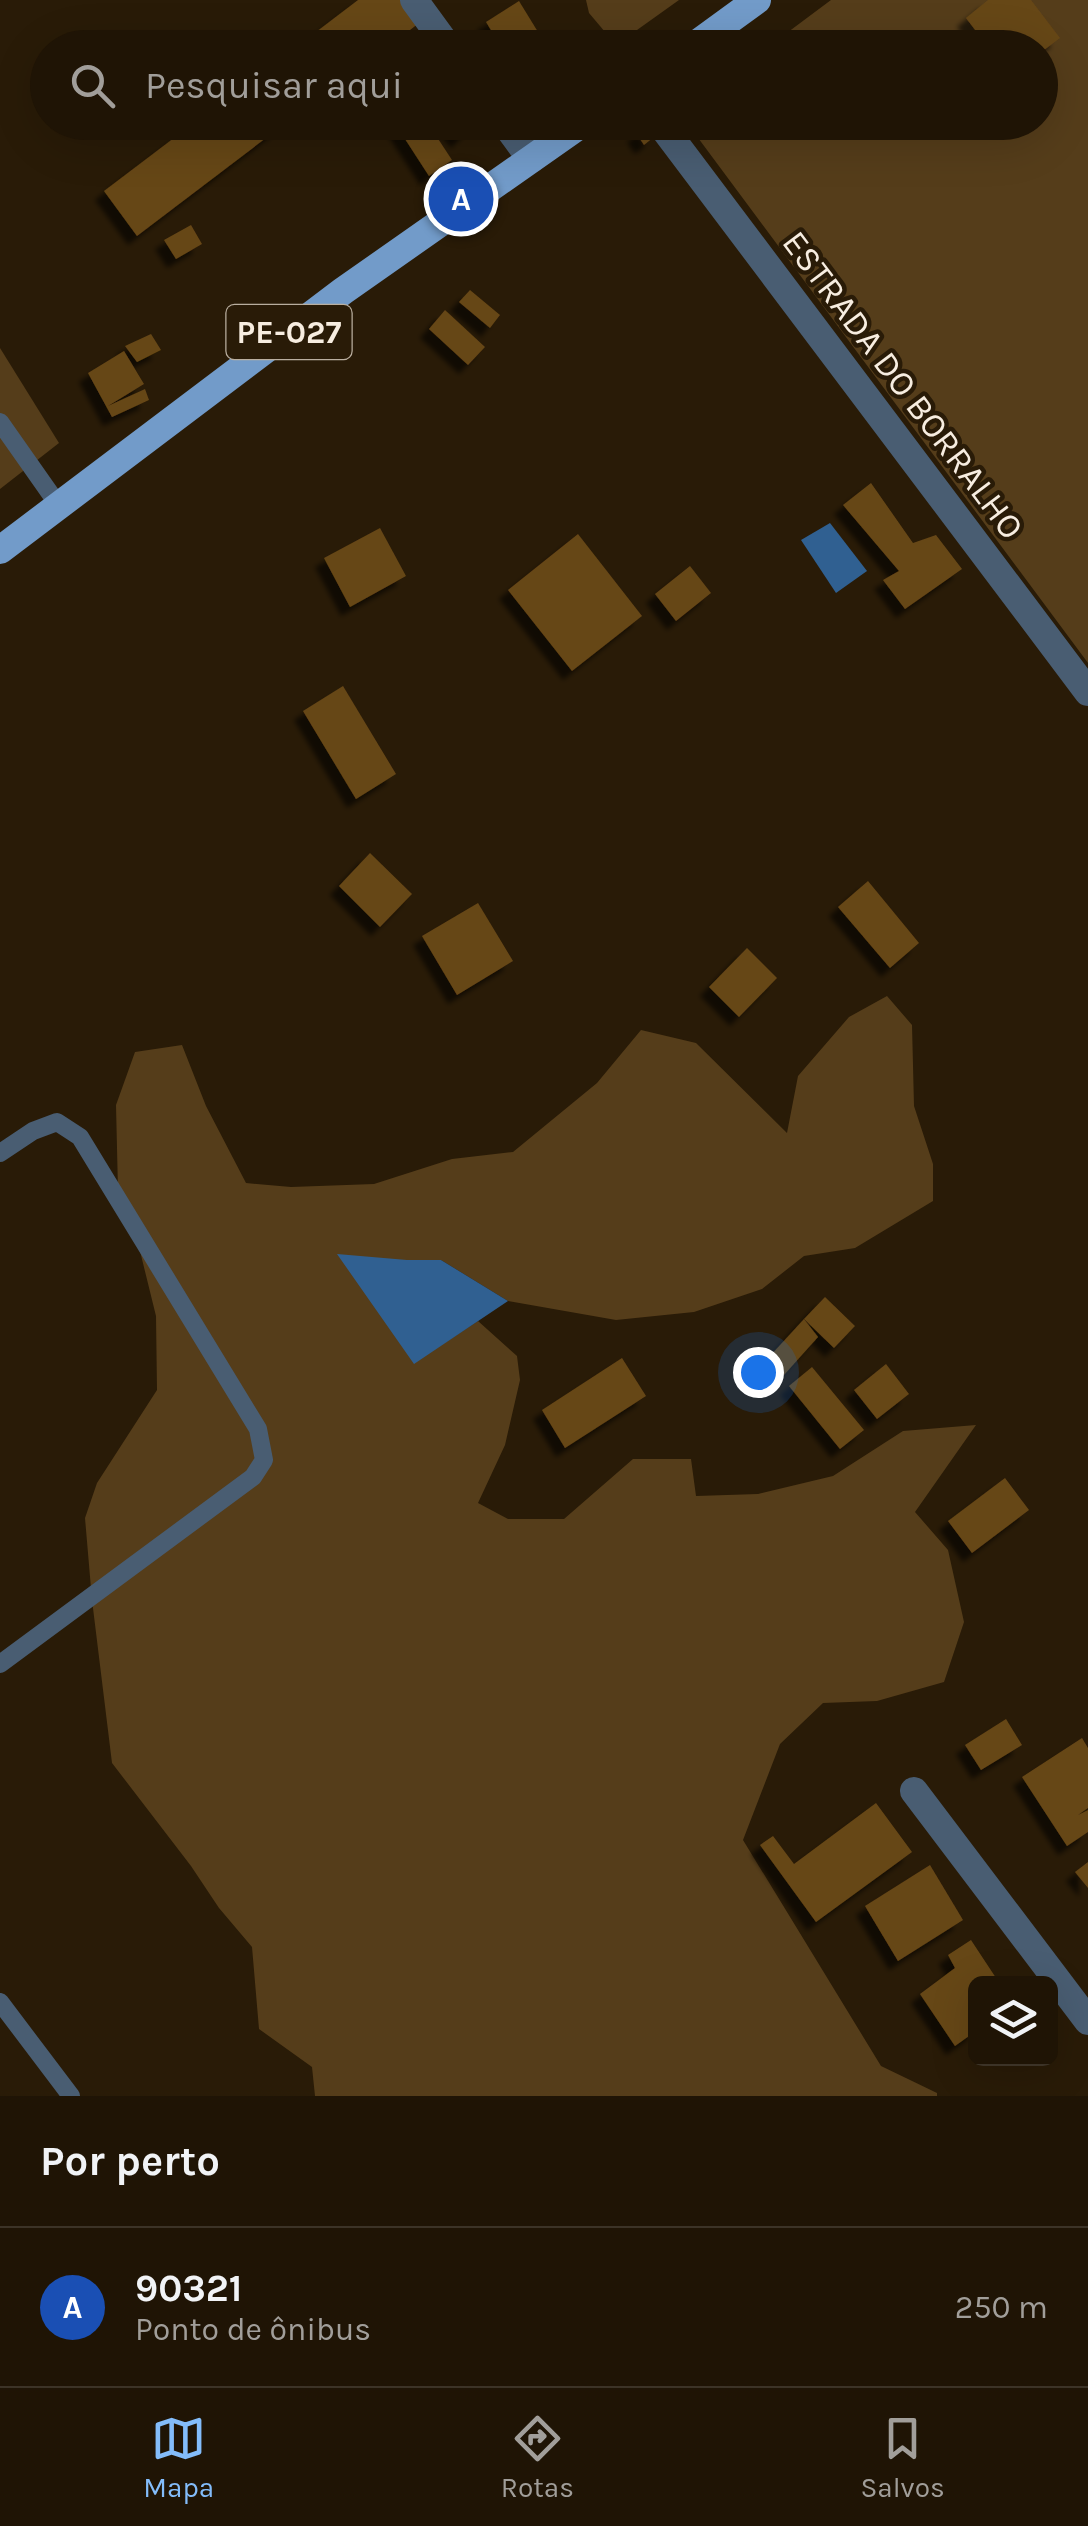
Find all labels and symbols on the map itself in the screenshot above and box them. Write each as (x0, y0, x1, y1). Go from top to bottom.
pin: A (428, 162, 494, 236)
street label: ESTRADA DO BORRALHO (774, 223, 1032, 547)
road number: PE-027 (226, 305, 352, 359)
your location (733, 1347, 784, 1398)

